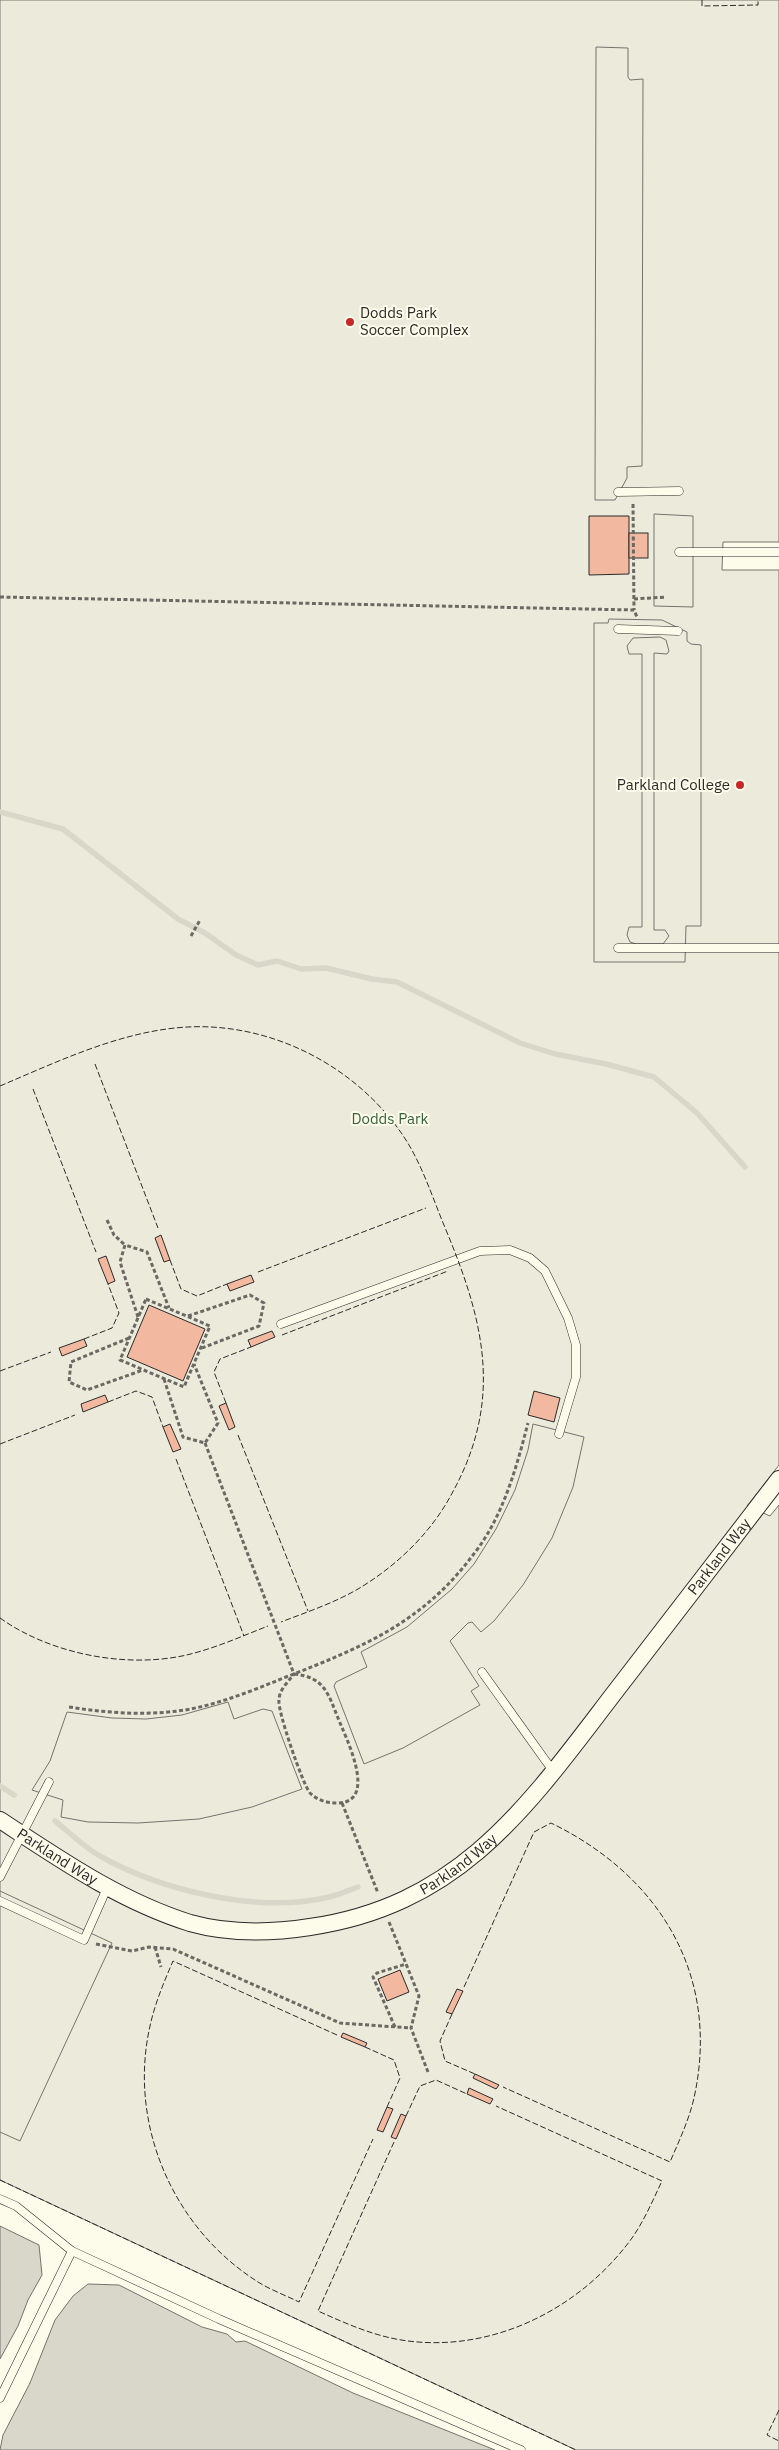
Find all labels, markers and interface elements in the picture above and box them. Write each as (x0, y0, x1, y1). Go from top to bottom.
place label: Dodds Park Soccer Complex (360, 303, 469, 339)
marker: Dodds Park Soccer Complex (344, 316, 356, 328)
place label: Parkland College (617, 775, 730, 794)
marker: Parkland College (734, 779, 746, 791)
park label: Dodds Park (351, 1109, 429, 1128)
street label: Parkland Way (683, 1514, 755, 1599)
street label: Parkland Way (14, 1824, 102, 1889)
street label: Parkland Way (416, 1829, 501, 1899)

